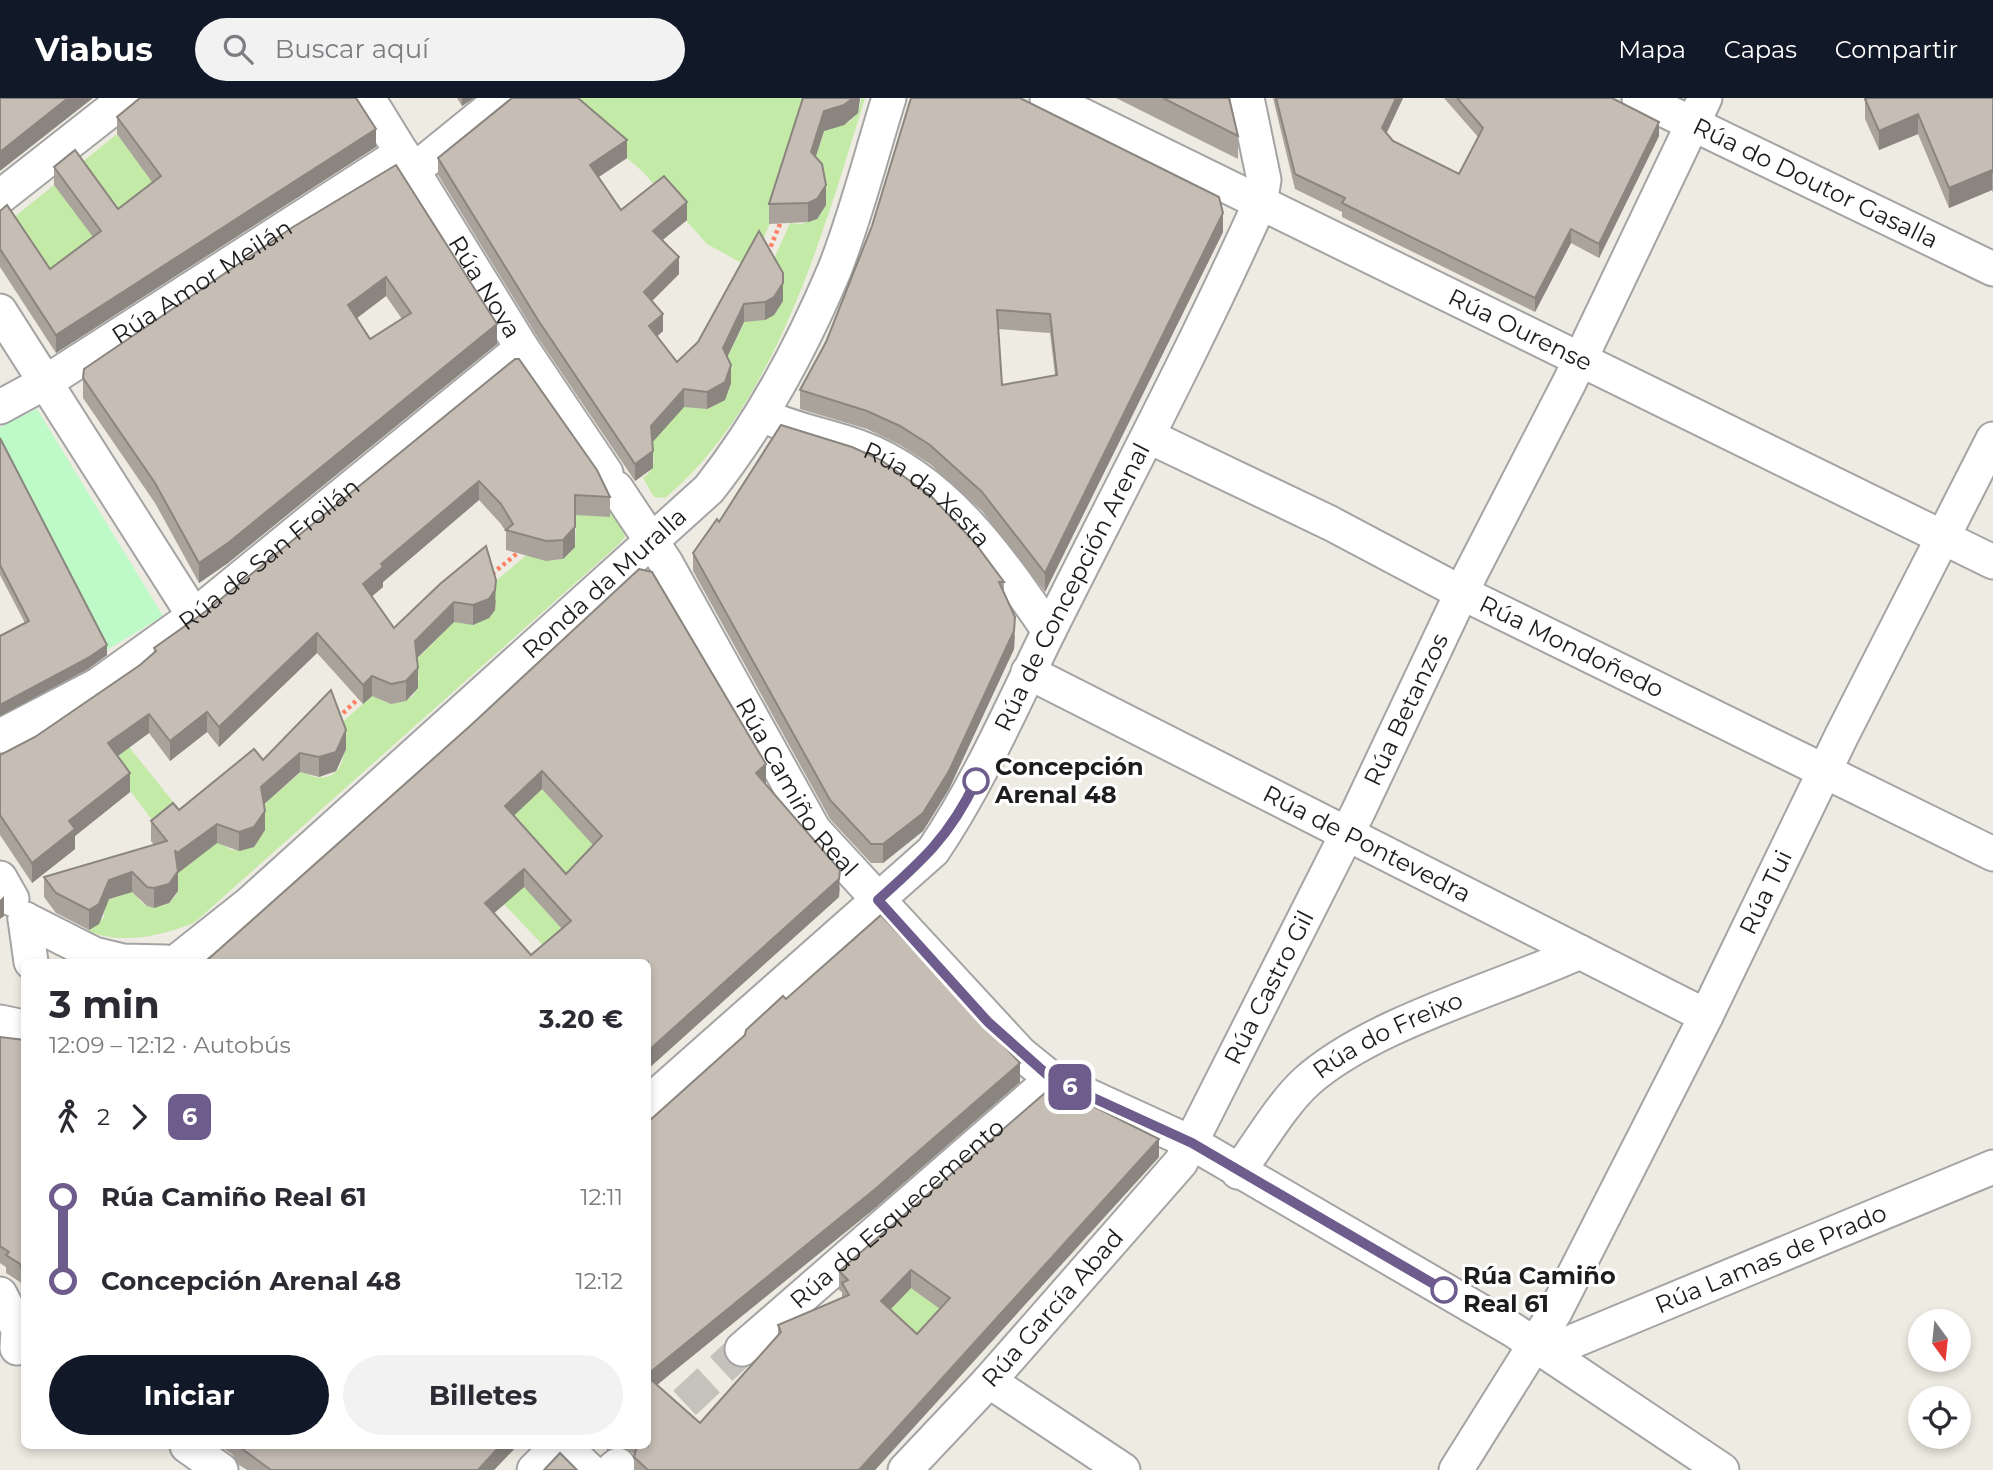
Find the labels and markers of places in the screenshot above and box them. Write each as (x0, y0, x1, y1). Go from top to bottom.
place label: Concepción Arenal 48 (994, 752, 1144, 809)
marker: Concepción Arenal 48 (963, 768, 989, 794)
place label: Rúa Camiño Real 61 (1463, 1261, 1616, 1318)
marker: Rúa Camiño Real 61 (1431, 1277, 1457, 1303)

